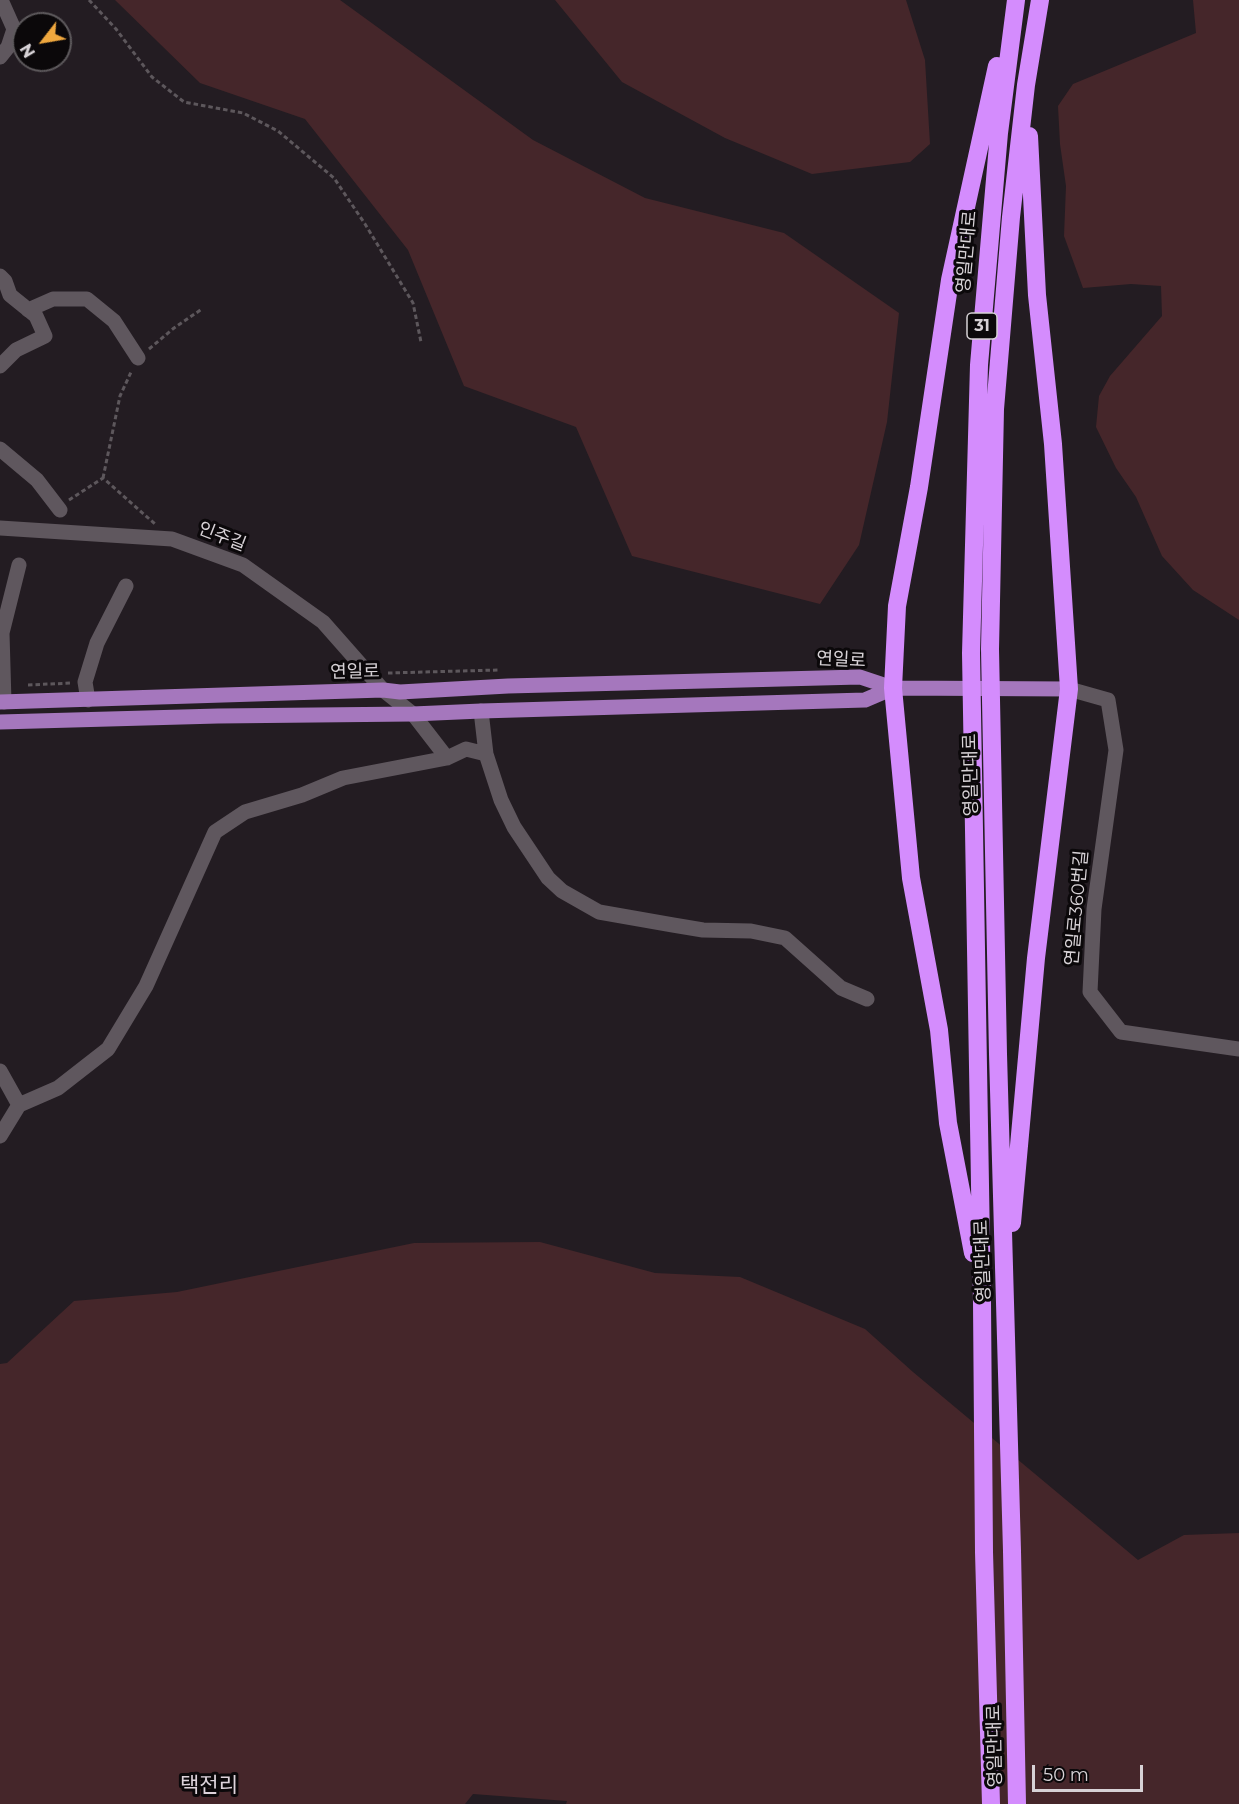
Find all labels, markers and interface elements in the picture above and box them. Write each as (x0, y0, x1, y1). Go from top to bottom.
north arrow (12, 12, 72, 72)
text: N (16, 40, 39, 61)
street label: 영일만대로 (953, 210, 981, 294)
road number: 31 (967, 313, 997, 339)
street label: 인주길 (195, 518, 249, 556)
street label: 연일로 (816, 648, 866, 672)
street label: 연일로 (330, 661, 380, 683)
street label: 영일만대로 (959, 733, 983, 817)
street label: 연일로360번길 (1061, 849, 1093, 967)
street label: 영일만대로 (971, 1219, 995, 1303)
street label: 영일만대로 (983, 1704, 1007, 1788)
scale bar (1035, 1753, 1146, 1791)
text: 50 m (1043, 1764, 1089, 1786)
district label: 택전리 (180, 1773, 238, 1799)

